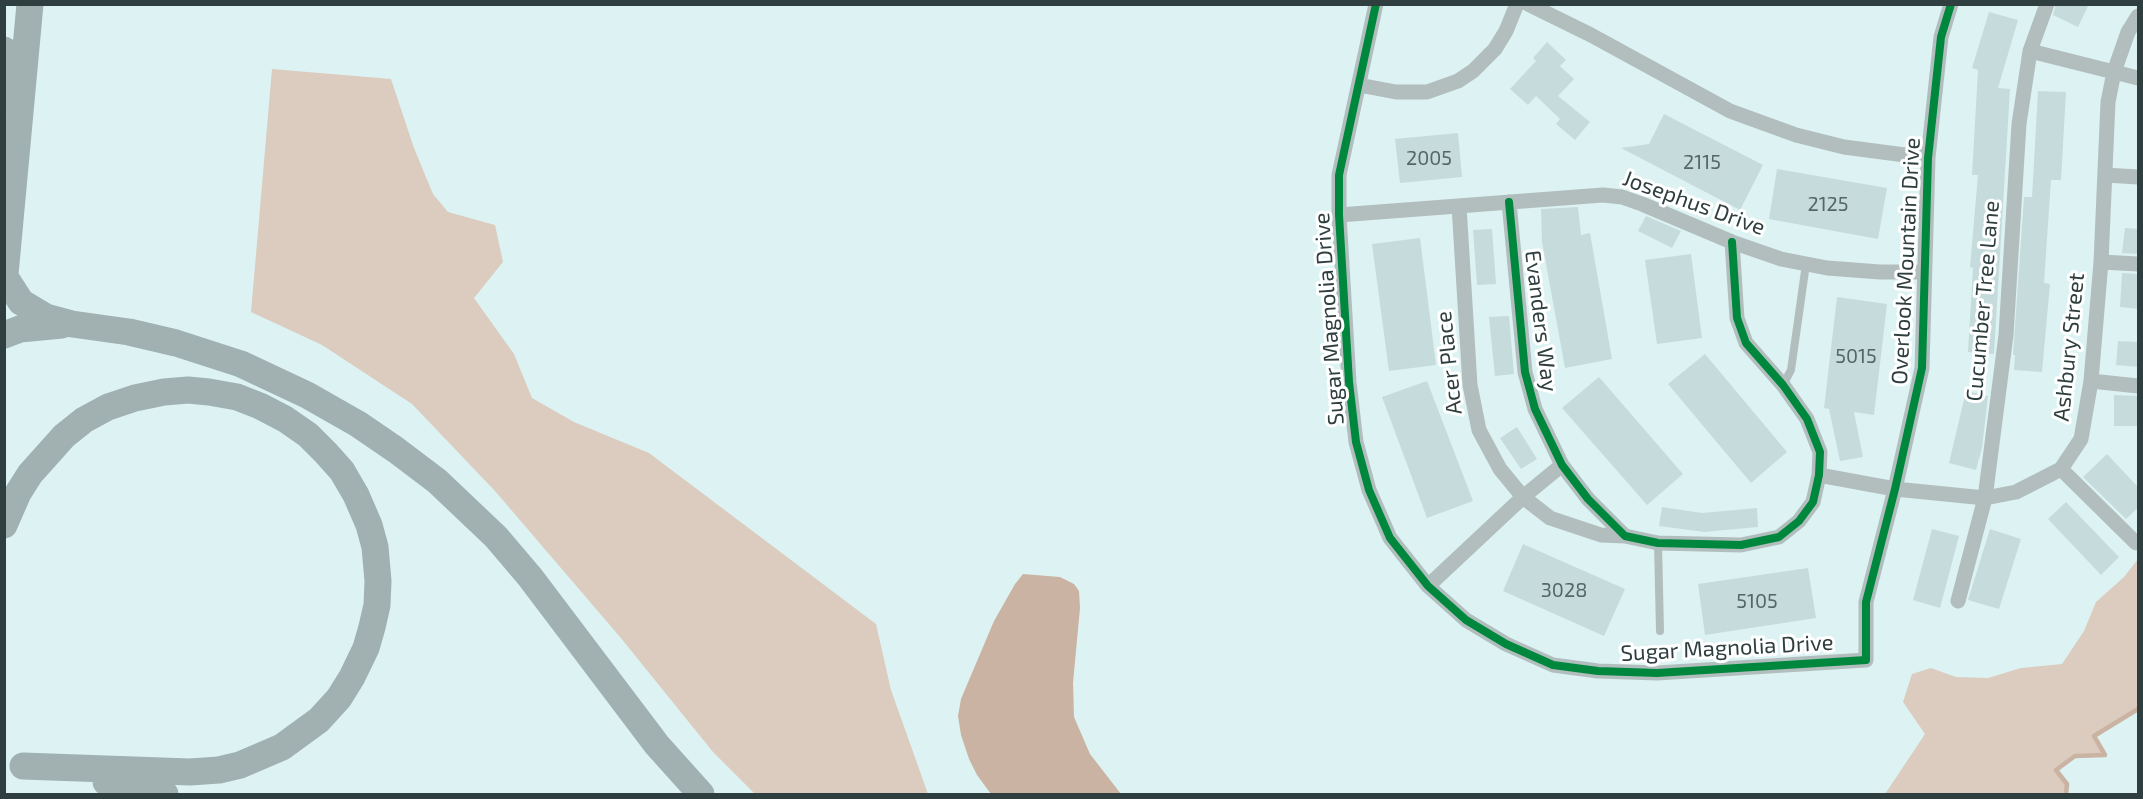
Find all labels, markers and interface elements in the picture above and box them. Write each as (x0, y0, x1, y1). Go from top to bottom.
street label: Overlook Mountain Drive (1886, 137, 1926, 385)
house number: 2005 (1406, 146, 1452, 170)
house number: 2115 (1683, 150, 1721, 174)
street label: Josephus Drive (1619, 165, 1769, 241)
house number: 2125 (1807, 192, 1849, 216)
street label: Cucumber Tree Lane (1961, 199, 2005, 403)
street label: Sugar Magnolia Drive (1308, 212, 1350, 426)
street label: Evanders Way (1519, 249, 1563, 393)
street label: Ashbury Street (2048, 271, 2090, 423)
street label: Acer Place (1430, 310, 1468, 416)
house number: 5015 (1835, 344, 1877, 368)
house number: 3028 (1541, 578, 1587, 602)
house number: 5105 (1736, 589, 1778, 613)
street label: Sugar Magnolia Drive (1620, 629, 1834, 667)

